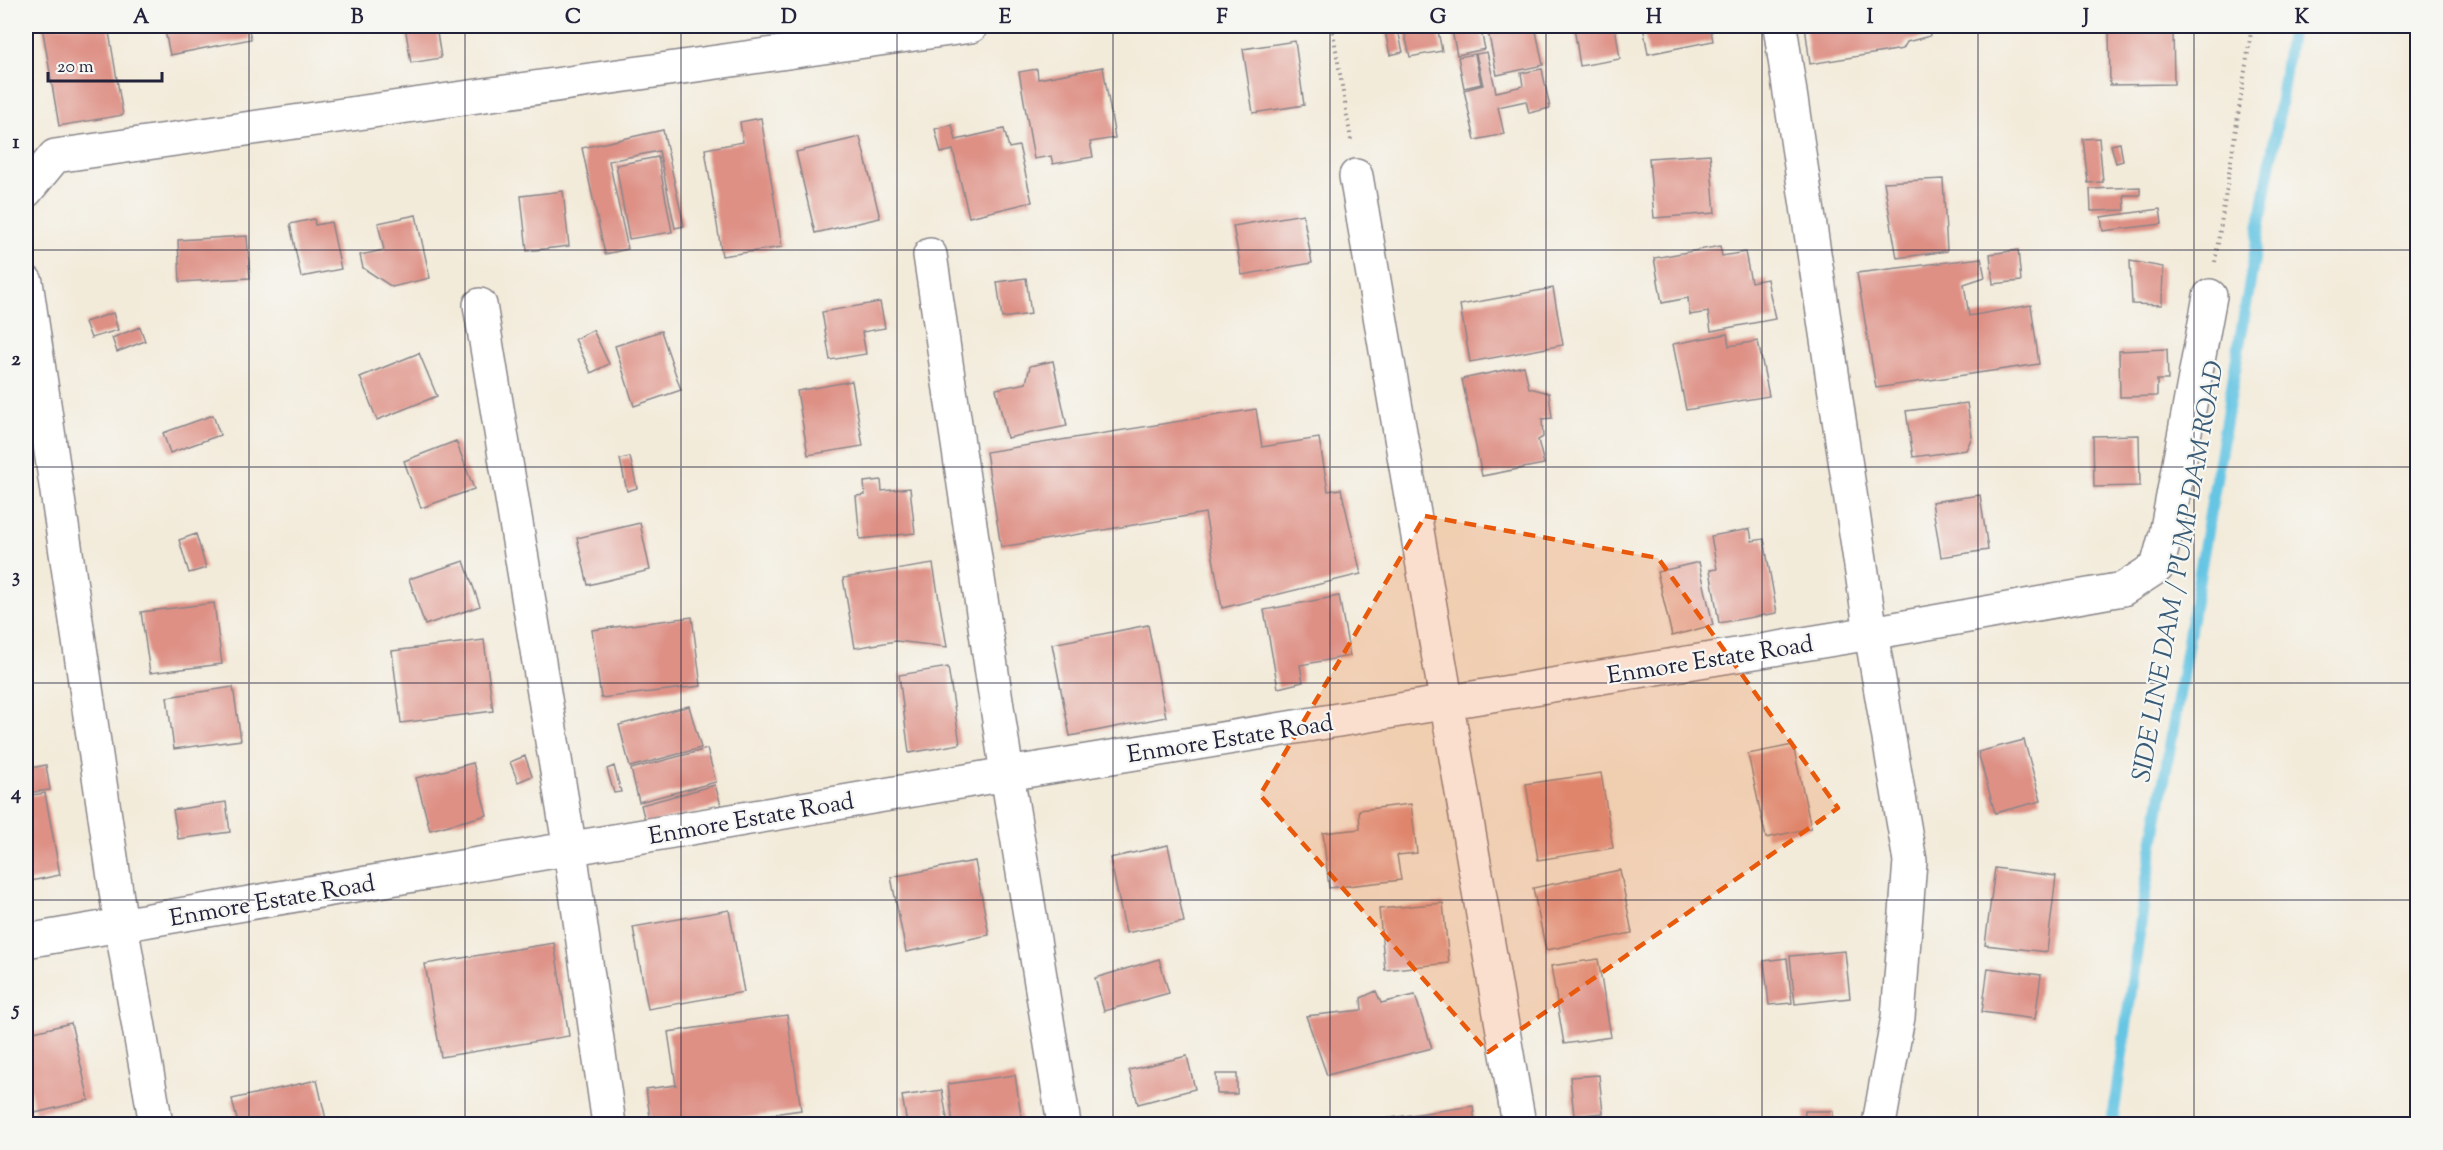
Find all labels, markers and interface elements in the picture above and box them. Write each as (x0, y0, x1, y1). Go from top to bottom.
text: A (133, 4, 150, 33)
text: B (351, 4, 364, 33)
text: C (565, 4, 581, 33)
text: D (781, 4, 797, 33)
text: E (999, 4, 1012, 33)
text: F (1216, 4, 1228, 33)
text: G (1430, 4, 1447, 33)
text: H (1646, 4, 1662, 33)
text: I (1867, 4, 1874, 33)
text: J (2081, 4, 2089, 33)
text: K (2295, 4, 2310, 33)
scale bar (48, 45, 162, 83)
text: 20 m (57, 55, 94, 81)
text: 1 (13, 129, 20, 158)
text: 2 (11, 346, 21, 375)
water label: SIDE LINE DAM / PUMP DAM ROAD (2124, 358, 2235, 785)
text: 3 (12, 563, 20, 592)
street label: Enmore Estate Road (1605, 628, 1816, 694)
street label: Enmore Estate Road (1125, 707, 1336, 773)
text: 4 (10, 780, 21, 809)
street label: Enmore Estate Road (646, 785, 857, 855)
street label: Enmore Estate Road (167, 867, 378, 937)
text: 5 (11, 996, 20, 1025)

